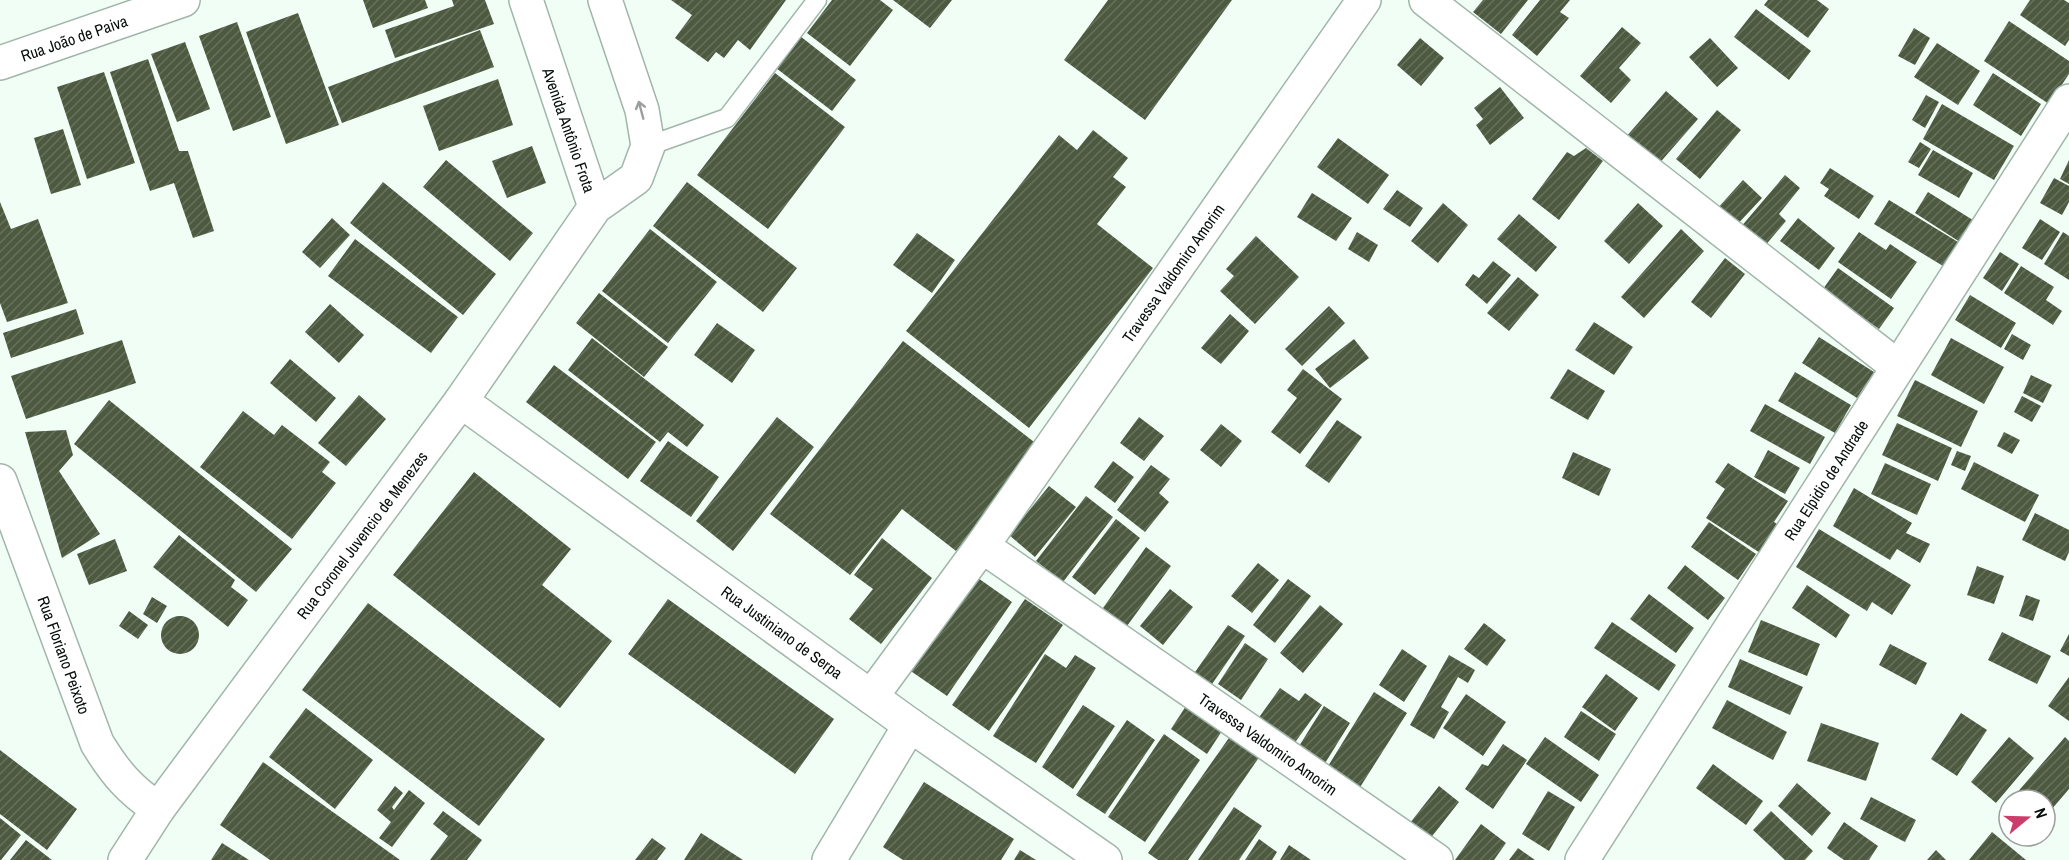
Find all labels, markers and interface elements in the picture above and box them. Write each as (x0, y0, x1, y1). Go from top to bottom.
street label: Rua João de Paiva (18, 9, 131, 67)
street label: Avenida Antônio Frota (537, 64, 601, 196)
one-way arrow (634, 100, 646, 119)
street label: Travessa Valdomiro Amorim (1117, 199, 1229, 347)
street label: Rua Elpidio de Andrade (1779, 416, 1873, 544)
street label: Rua Coronel Juvencio de Menezes (292, 447, 432, 623)
street label: Rua Justiniano de Serpa (717, 580, 848, 684)
street label: Rua Floriano Peixoto (32, 593, 96, 717)
street label: Travessa Valdomiro Amorim (1194, 688, 1342, 800)
north arrow (1997, 788, 2057, 848)
text: N (2029, 805, 2053, 821)

